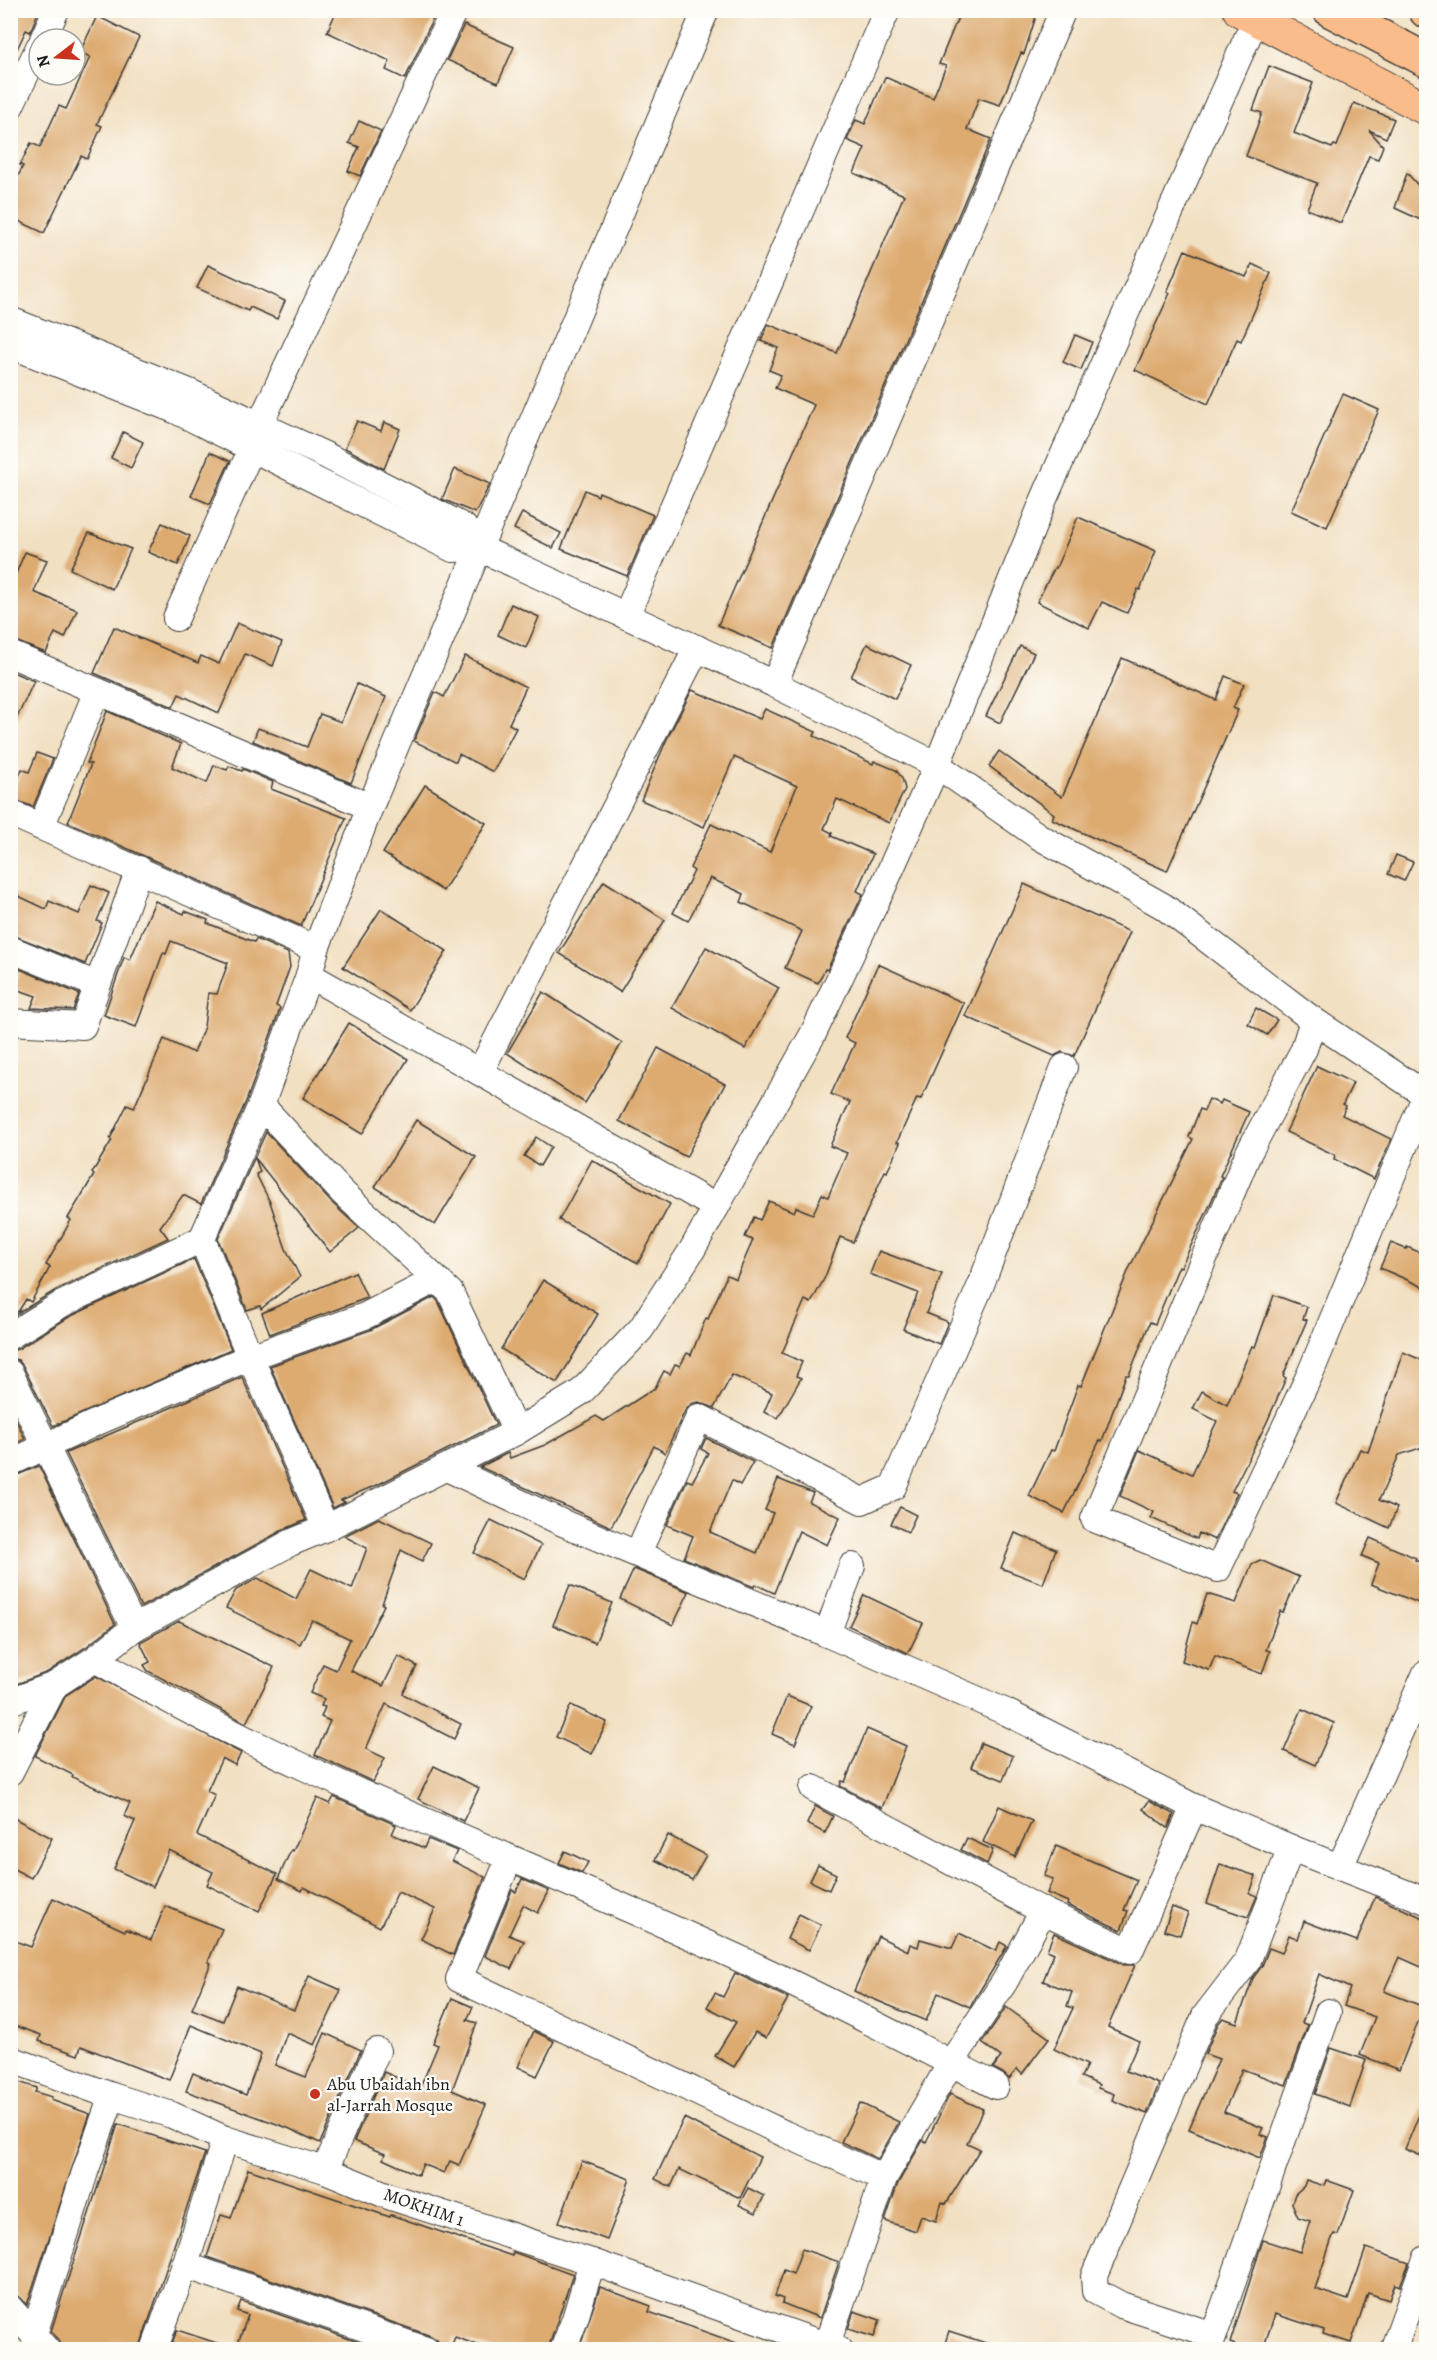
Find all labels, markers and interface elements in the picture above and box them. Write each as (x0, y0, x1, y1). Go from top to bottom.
north arrow (27, 27, 87, 87)
text: N (31, 52, 56, 70)
place label: Abu Ubaidah ibn al-Jarrah Mosque (326, 2072, 453, 2117)
marker: Abu Ubaidah ibn al-Jarrah Mosque (308, 2087, 322, 2101)
street label: MOKHIM 1 (380, 2182, 468, 2232)

